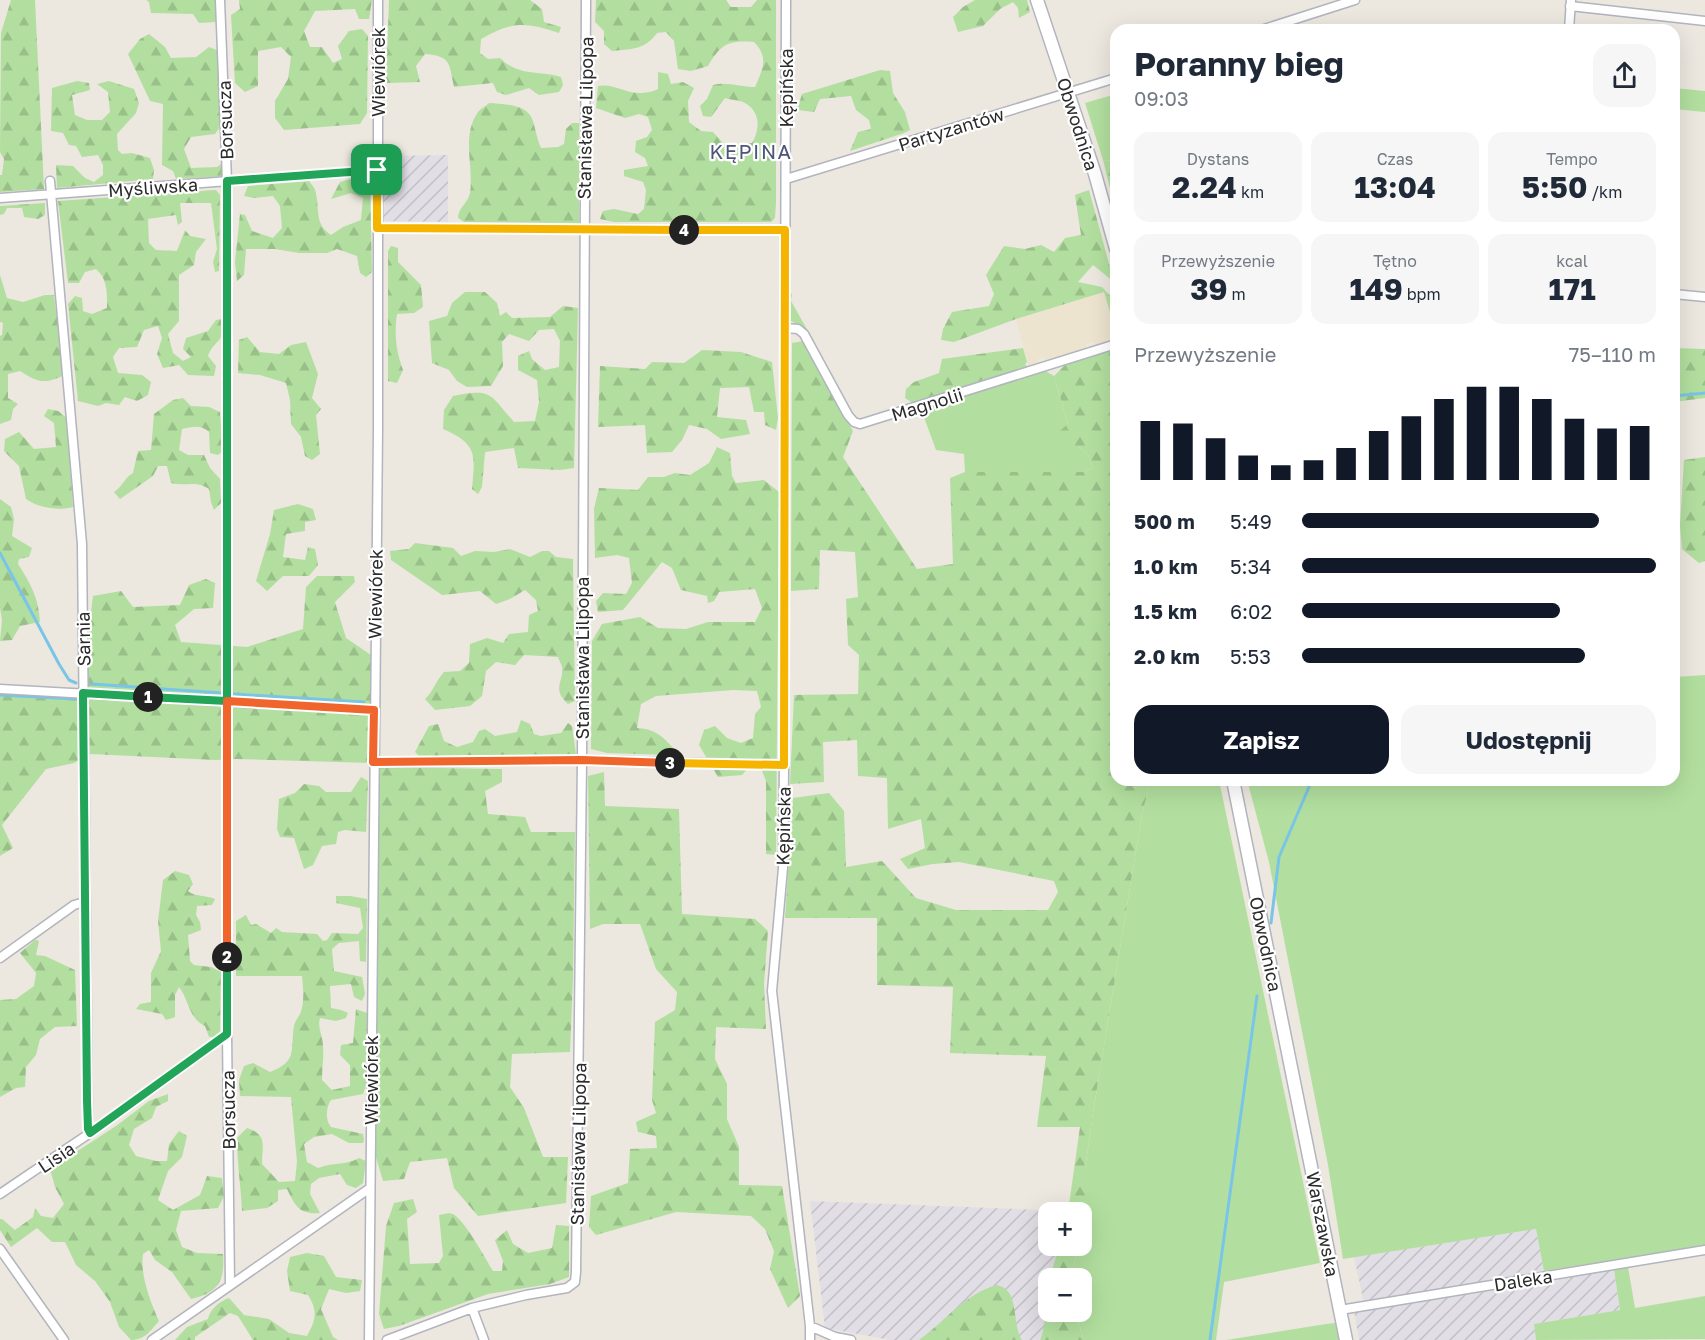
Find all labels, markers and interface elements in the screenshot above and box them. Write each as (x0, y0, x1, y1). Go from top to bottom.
street label: Wiewiórek (367, 27, 389, 117)
street label: Stanisława Lilpopa (573, 36, 597, 200)
text: Poranny bieg (1134, 44, 1344, 83)
button: share (1593, 44, 1656, 107)
street label: Kępińska (775, 48, 797, 128)
street label: Obwodnica (1053, 75, 1103, 173)
street label: Borsucza (213, 80, 237, 160)
text: 09:03 (1134, 86, 1189, 110)
street label: Partyzantów (895, 102, 1007, 156)
district label: KĘPINA (710, 139, 792, 163)
pin (351, 144, 402, 195)
text: Dystans (1187, 149, 1249, 169)
text: Czas (1377, 149, 1413, 169)
text: Tempo (1546, 149, 1598, 169)
icon: arrive (360, 153, 393, 186)
text: 2.24 (1172, 169, 1237, 205)
text: 13:04 (1354, 169, 1436, 205)
text: 5:50 (1522, 169, 1587, 205)
street label: Myśliwska (107, 173, 199, 201)
text: km (1237, 182, 1264, 202)
text: /km (1587, 182, 1622, 202)
pin: 4 (669, 215, 699, 245)
text: 4 (679, 220, 689, 240)
text: Przewyższenie (1161, 251, 1275, 271)
text: Tętno (1373, 251, 1417, 271)
text: kcal (1556, 251, 1588, 271)
text: 39 (1190, 271, 1228, 307)
text: 149 (1349, 271, 1403, 307)
text: 171 (1548, 271, 1596, 307)
text: m (1228, 284, 1246, 304)
text: bpm (1403, 284, 1441, 304)
text: Przewyższenie (1134, 342, 1276, 366)
text: 75–110 m (1569, 342, 1656, 366)
street label: Magnolii (888, 383, 966, 425)
text: 500 m (1134, 509, 1195, 533)
text: 5:49 (1230, 509, 1272, 533)
street label: Wiewiórek (363, 549, 387, 639)
text: 1.0 km (1134, 554, 1198, 578)
text: 5:34 (1230, 554, 1272, 578)
street label: Stanisława Lilpopa (571, 577, 593, 739)
text: 1.5 km (1134, 599, 1197, 623)
text: 6:02 (1230, 599, 1272, 623)
street label: Sarnia (72, 611, 94, 667)
text: 2.0 km (1134, 644, 1200, 668)
text: 5:53 (1230, 644, 1271, 668)
pin: 1 (133, 682, 163, 712)
text: 1 (144, 687, 152, 707)
button: Zapisz (1134, 705, 1389, 774)
button: Udostępnij (1401, 705, 1656, 774)
pin: 3 (655, 748, 685, 778)
text: 3 (665, 753, 675, 773)
street label: Kępińska (771, 786, 795, 866)
street label: Obwodnica (1245, 895, 1287, 993)
pin: 2 (212, 942, 242, 972)
text: 2 (222, 947, 232, 967)
street label: Wiewiórek (360, 1035, 382, 1125)
street label: Stanisława Lilpopa (566, 1062, 590, 1226)
street label: Borsucza (216, 1070, 240, 1150)
street label: Lisia (33, 1137, 79, 1177)
street label: Warszawska (1302, 1170, 1344, 1278)
map controls (1038, 1202, 1092, 1322)
button: + (1038, 1202, 1092, 1256)
street label: Daleka (1492, 1265, 1554, 1295)
button: − (1038, 1268, 1092, 1322)

